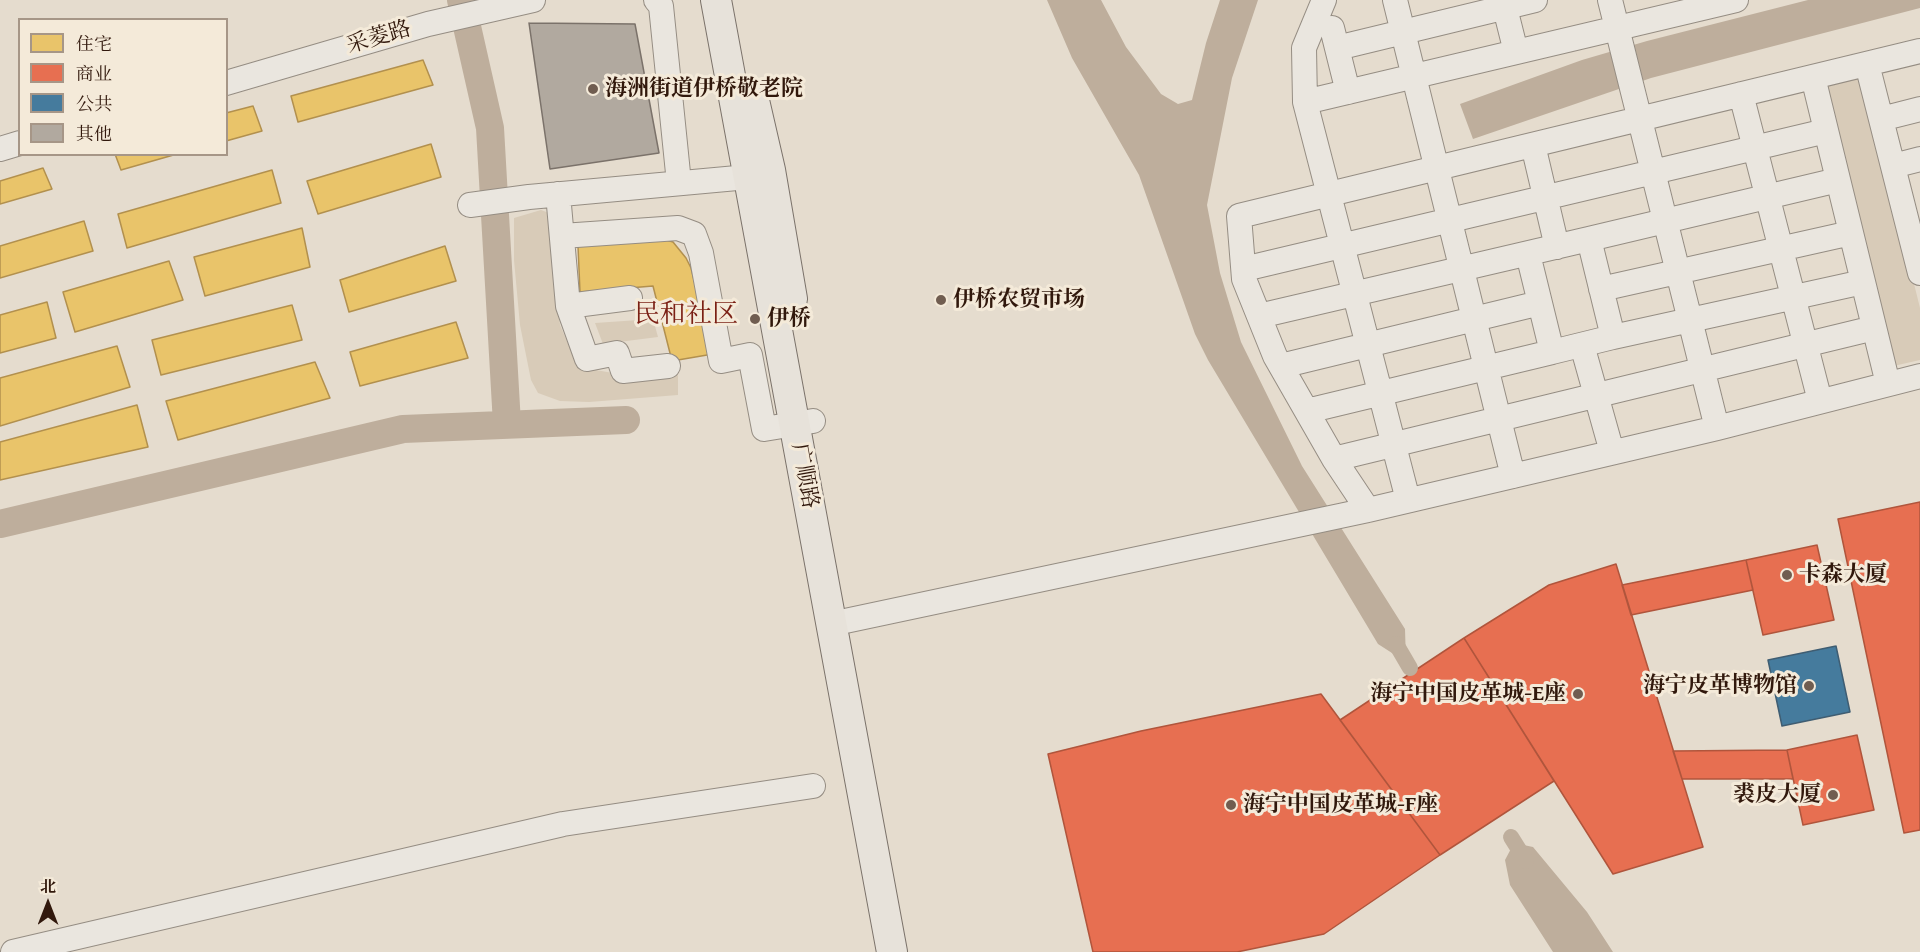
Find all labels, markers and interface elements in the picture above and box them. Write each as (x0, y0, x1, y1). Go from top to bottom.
street label: 采菱路 (344, 16, 414, 60)
legend (18, 18, 228, 156)
text: 住宅 (76, 30, 112, 57)
text: 商业 (76, 60, 112, 87)
place label: 海洲街道伊桥敬老院 (605, 76, 803, 102)
marker: 海洲街道伊桥敬老院 (586, 82, 600, 96)
text: 公共 (76, 90, 112, 117)
text: 其他 (76, 120, 112, 147)
place label: 伊桥农贸市场 (953, 287, 1085, 313)
marker: 伊桥农贸市场 (934, 293, 948, 307)
district label: 民和社区 (634, 299, 738, 331)
place label: 伊桥 (767, 306, 811, 332)
marker: 伊桥 (748, 312, 762, 326)
street label: 广顺路 (785, 441, 823, 511)
place label: 卡森大厦 (1799, 562, 1887, 588)
marker: 卡森大厦 (1780, 568, 1794, 582)
place label: 海宁皮革博物馆 (1643, 673, 1797, 699)
marker: 海宁皮革博物馆 (1802, 679, 1816, 693)
place label: 海宁中国皮革城-E座 (1370, 681, 1566, 707)
marker: 海宁中国皮革城-E座 (1571, 687, 1585, 701)
place label: 裘皮大厦 (1733, 782, 1821, 808)
marker: 裘皮大厦 (1826, 788, 1840, 802)
place label: 海宁中国皮革城-F座 (1243, 792, 1438, 818)
marker: 海宁中国皮革城-F座 (1224, 798, 1238, 812)
north arrow (18, 874, 78, 934)
text: 北 (40, 874, 56, 898)

